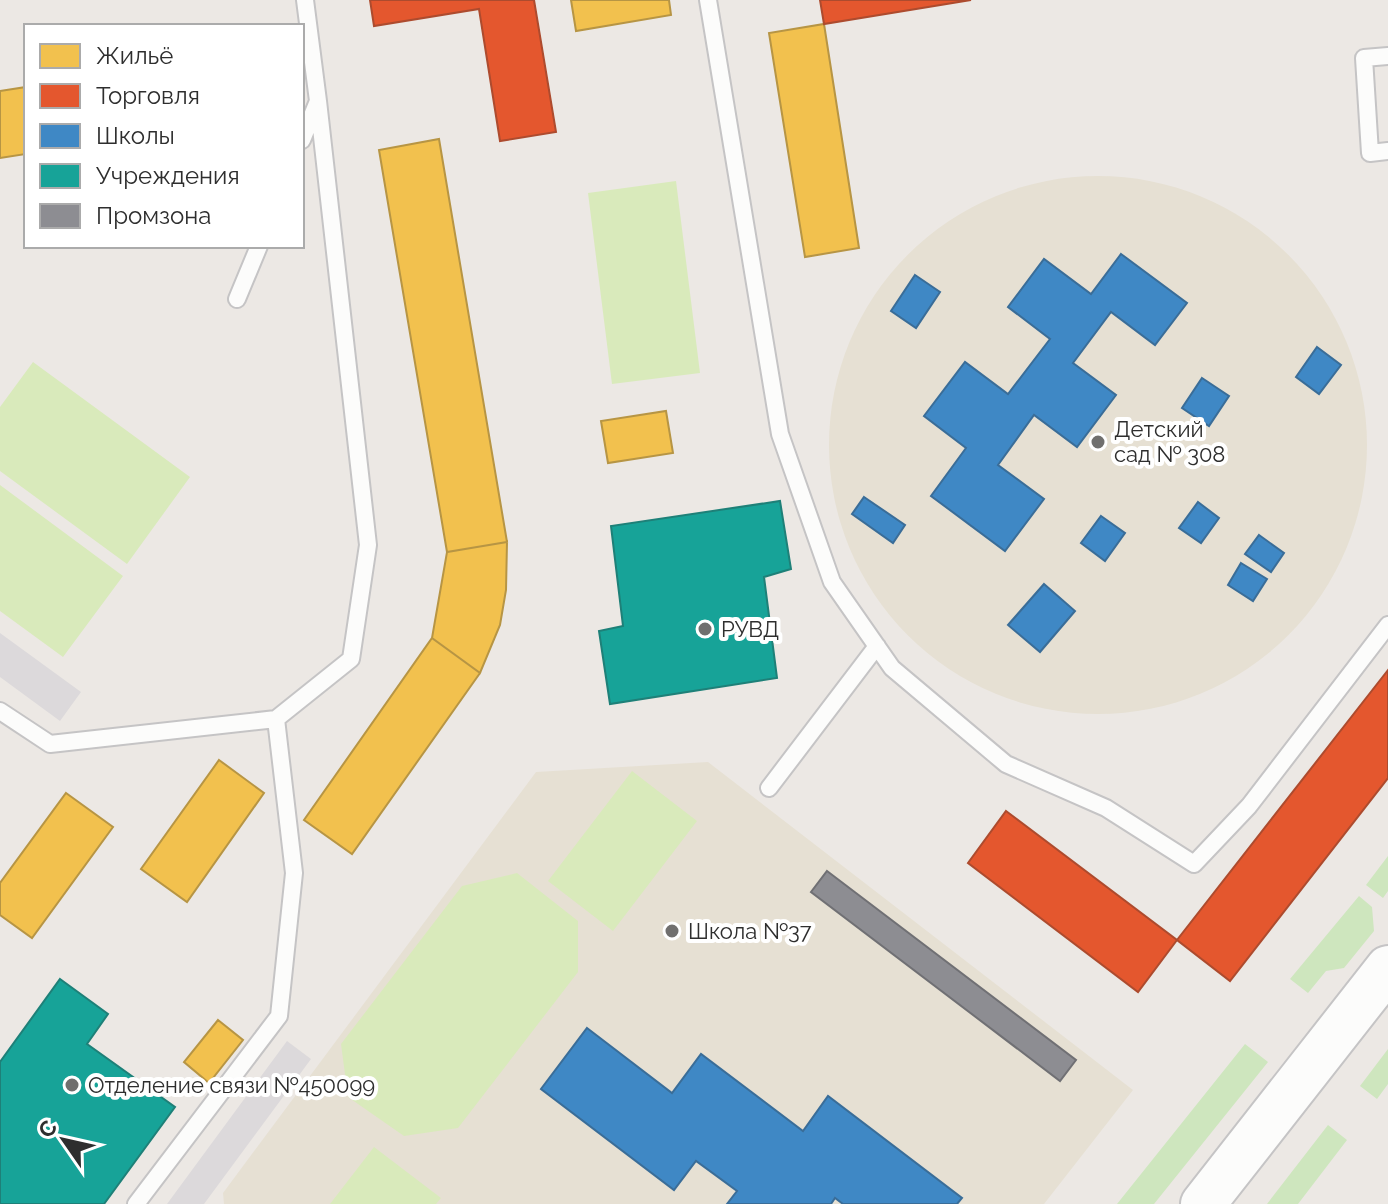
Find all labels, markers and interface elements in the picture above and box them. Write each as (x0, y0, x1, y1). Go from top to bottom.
legend (24, 24, 304, 248)
text: Жильё (96, 41, 173, 70)
text: Торговля (96, 81, 200, 110)
text: Школы (96, 121, 175, 150)
text: Учреждения (96, 161, 240, 190)
text: Промзона (96, 201, 211, 230)
place label: Детский сад № 308 (1114, 416, 1225, 467)
marker: Детский сад № 308 (1089, 433, 1107, 451)
place label: РУВД (721, 616, 779, 642)
marker: РУВД (696, 620, 714, 638)
place label: Школа №37 (688, 918, 812, 944)
marker: Школа №37 (663, 922, 681, 940)
place label: Отделение связи №450099 (88, 1072, 375, 1098)
marker: Отделение связи №450099 (63, 1076, 81, 1094)
north arrow (24, 1100, 104, 1180)
text: С (32, 1115, 62, 1142)

